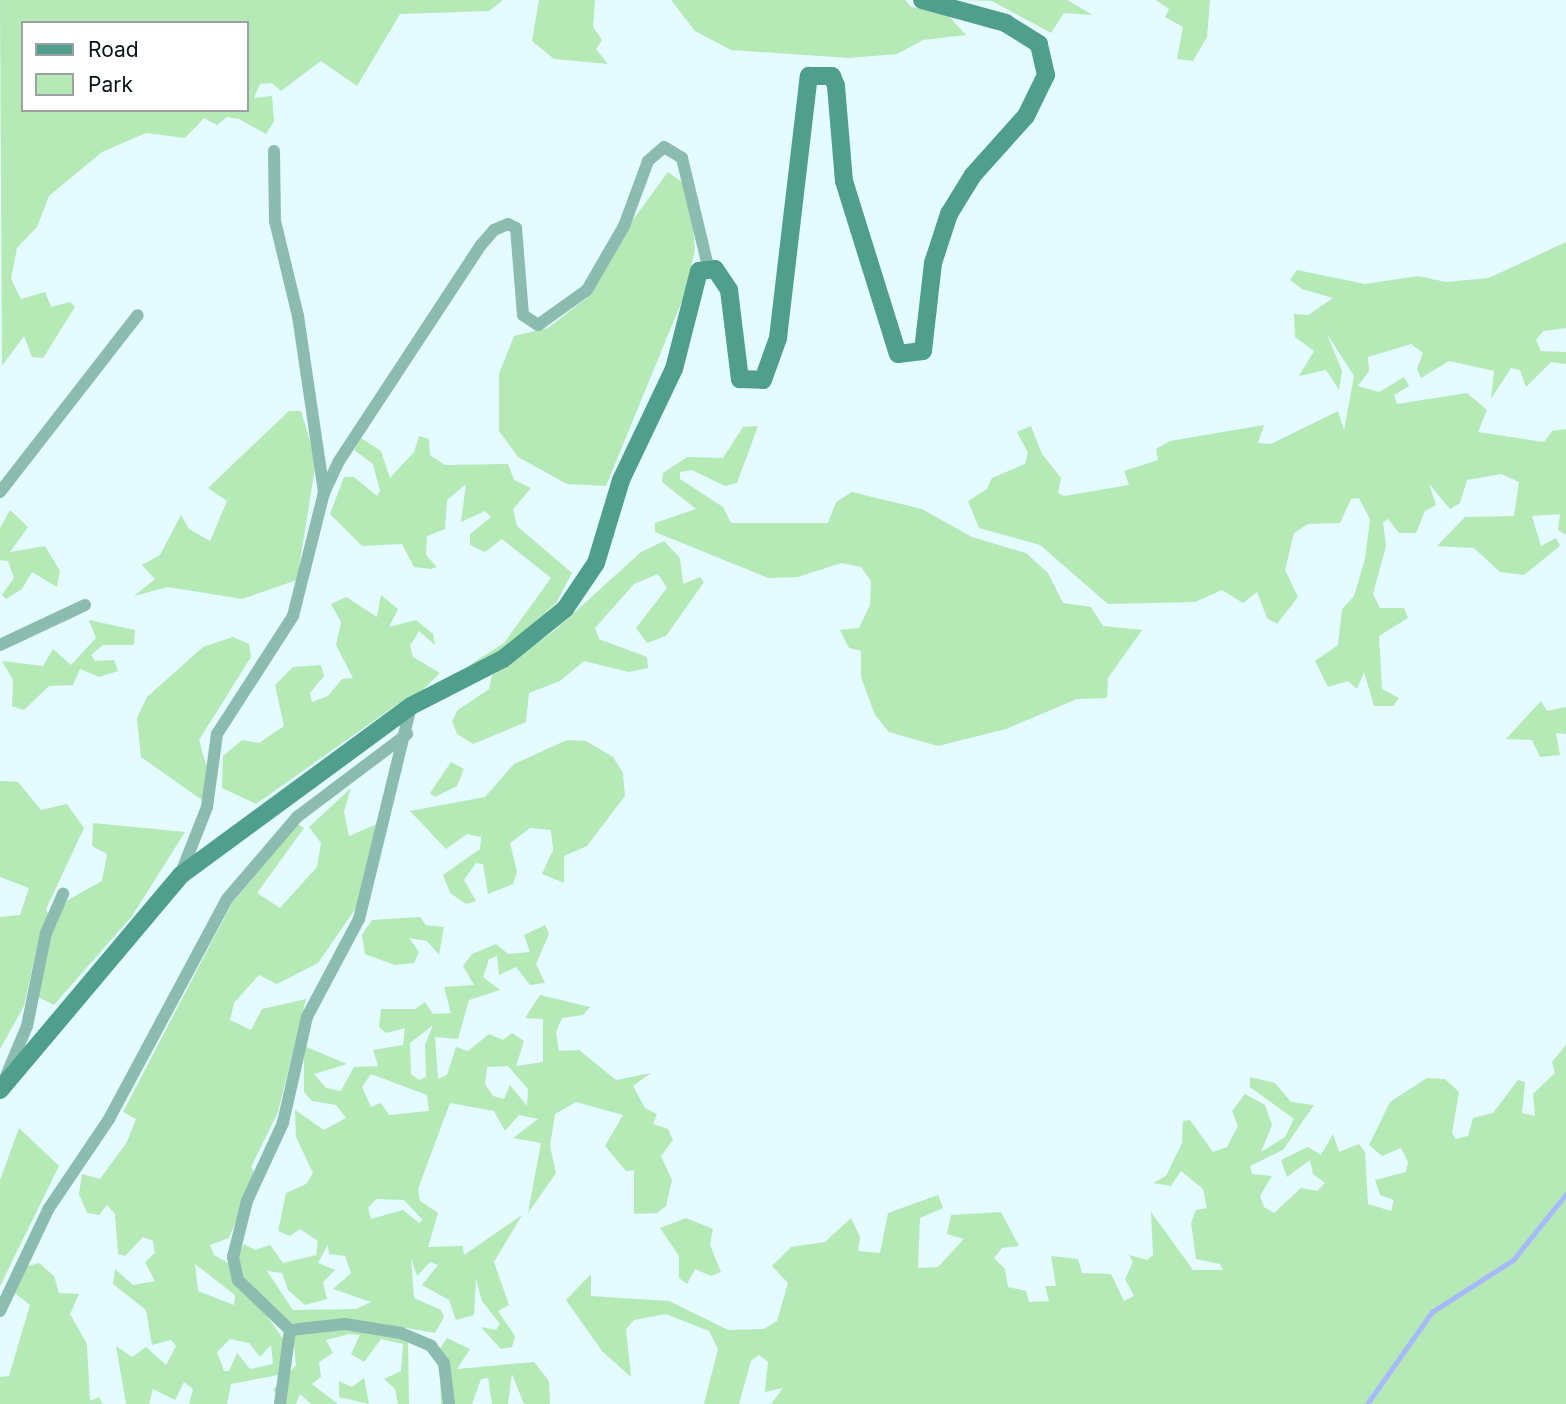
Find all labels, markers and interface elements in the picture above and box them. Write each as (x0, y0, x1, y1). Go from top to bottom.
legend (21, 21, 248, 112)
text: Road (88, 37, 139, 62)
text: Park (88, 72, 133, 97)

